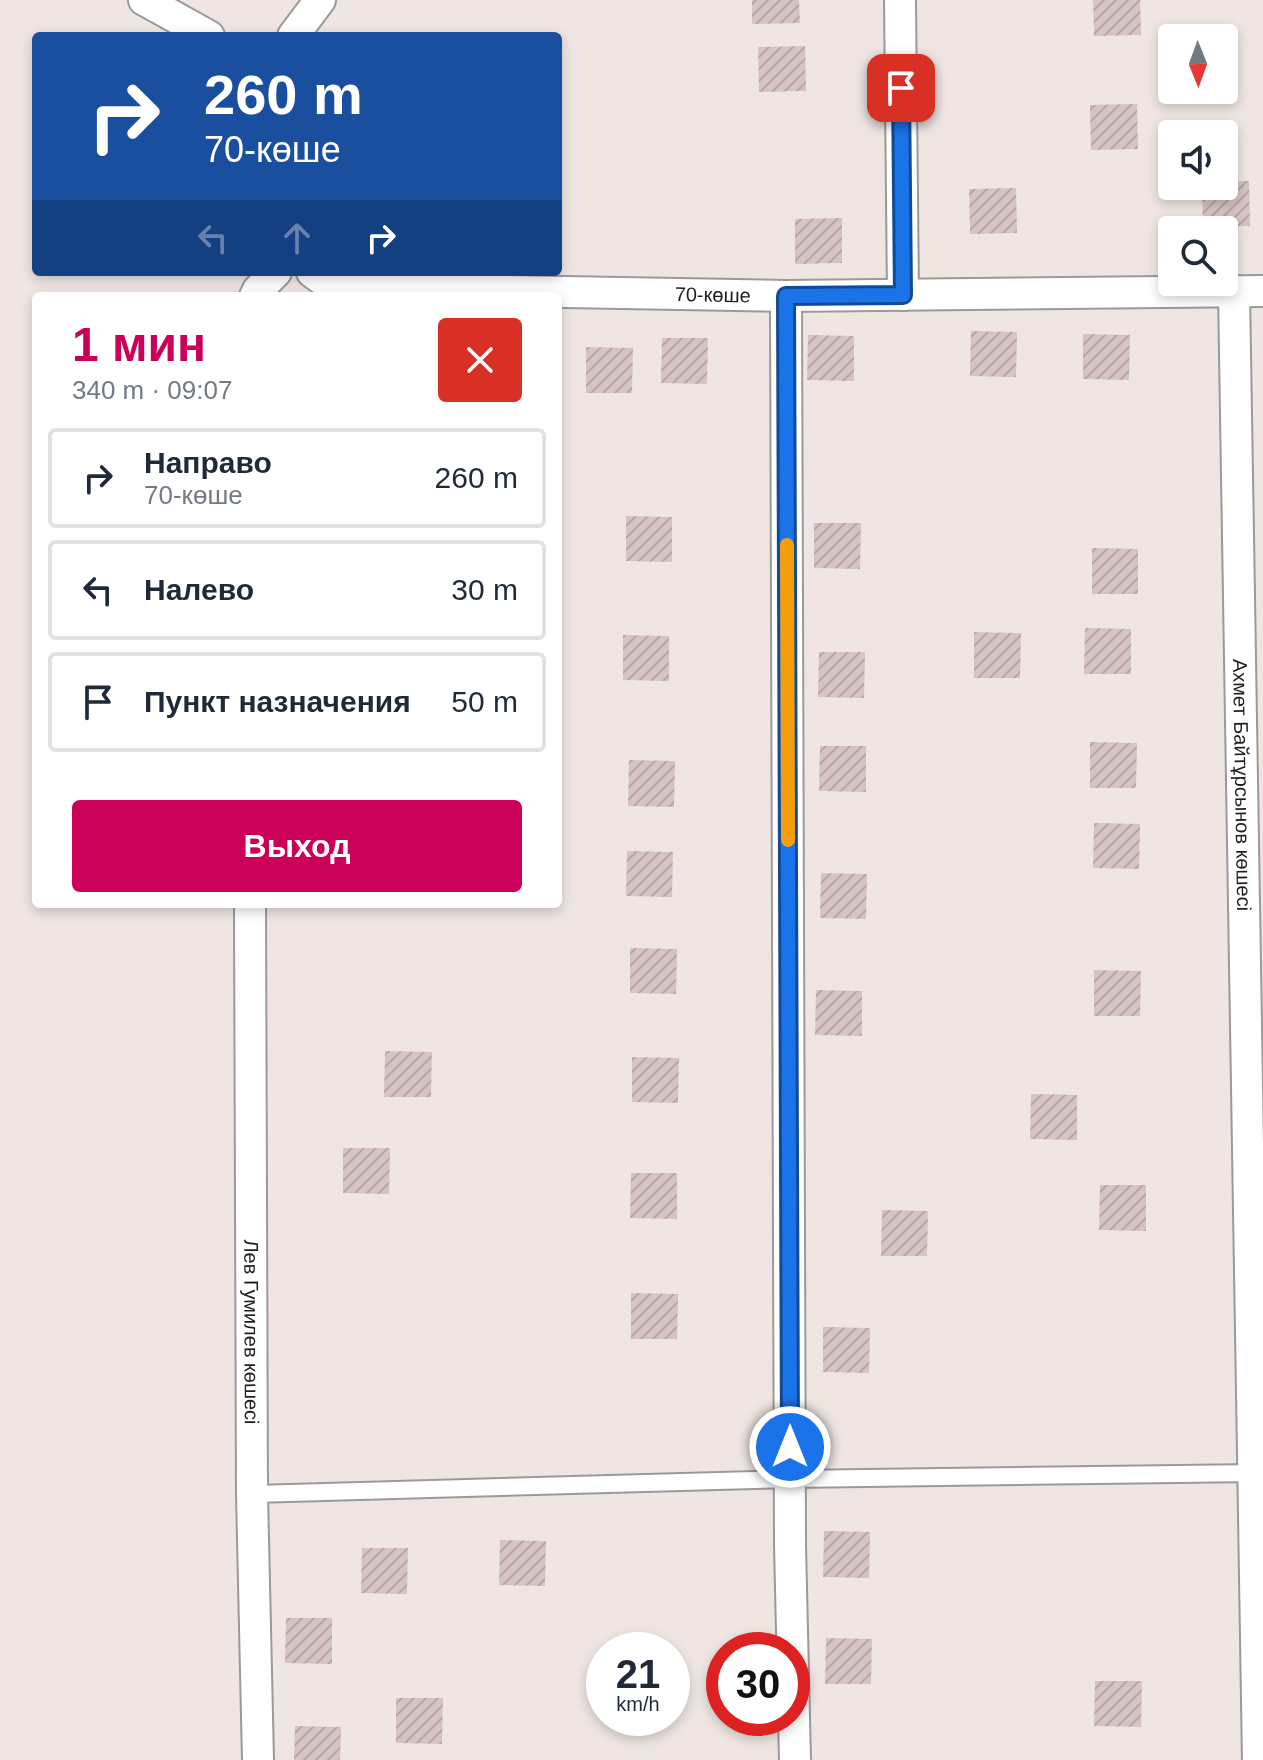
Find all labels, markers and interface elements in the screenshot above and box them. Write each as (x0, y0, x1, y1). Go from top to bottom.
north arrow (1158, 24, 1238, 104)
map controls (1158, 24, 1238, 296)
pin (867, 54, 935, 122)
text: 260 m (204, 63, 363, 126)
icon: right (72, 64, 176, 168)
icon: arrive (879, 66, 923, 110)
button: sound (1158, 120, 1238, 200)
text: 70-көше (204, 129, 341, 170)
icon: left (191, 216, 235, 260)
icon: ahead (275, 216, 319, 260)
icon: right (359, 216, 403, 260)
button: search (1158, 216, 1238, 296)
street label: 70-көше (675, 283, 751, 306)
text: 1 мин (72, 318, 206, 371)
button: close (438, 318, 522, 402)
text: 340 m · 09:07 (72, 375, 232, 405)
text: Направо (144, 446, 272, 479)
icon: right (76, 456, 120, 500)
text: 260 m (435, 461, 518, 494)
text: 70-көше (144, 480, 243, 510)
icon: left (76, 568, 120, 612)
text: Налево (144, 573, 254, 606)
text: 30 m (451, 573, 518, 606)
street label: Ахмет Байтұрсынов көшесі (1229, 659, 1255, 911)
icon: arrive (76, 680, 120, 724)
text: Пункт назначения (144, 685, 411, 718)
text: 50 m (451, 685, 518, 718)
button: Выход (72, 800, 522, 892)
street label: Лев Гумилев көшесі (240, 1239, 263, 1425)
position arrow (748, 1405, 832, 1489)
speed limit sign: 30 (706, 1632, 810, 1736)
text: 21 (616, 1652, 660, 1696)
text: km/h (616, 1693, 660, 1715)

